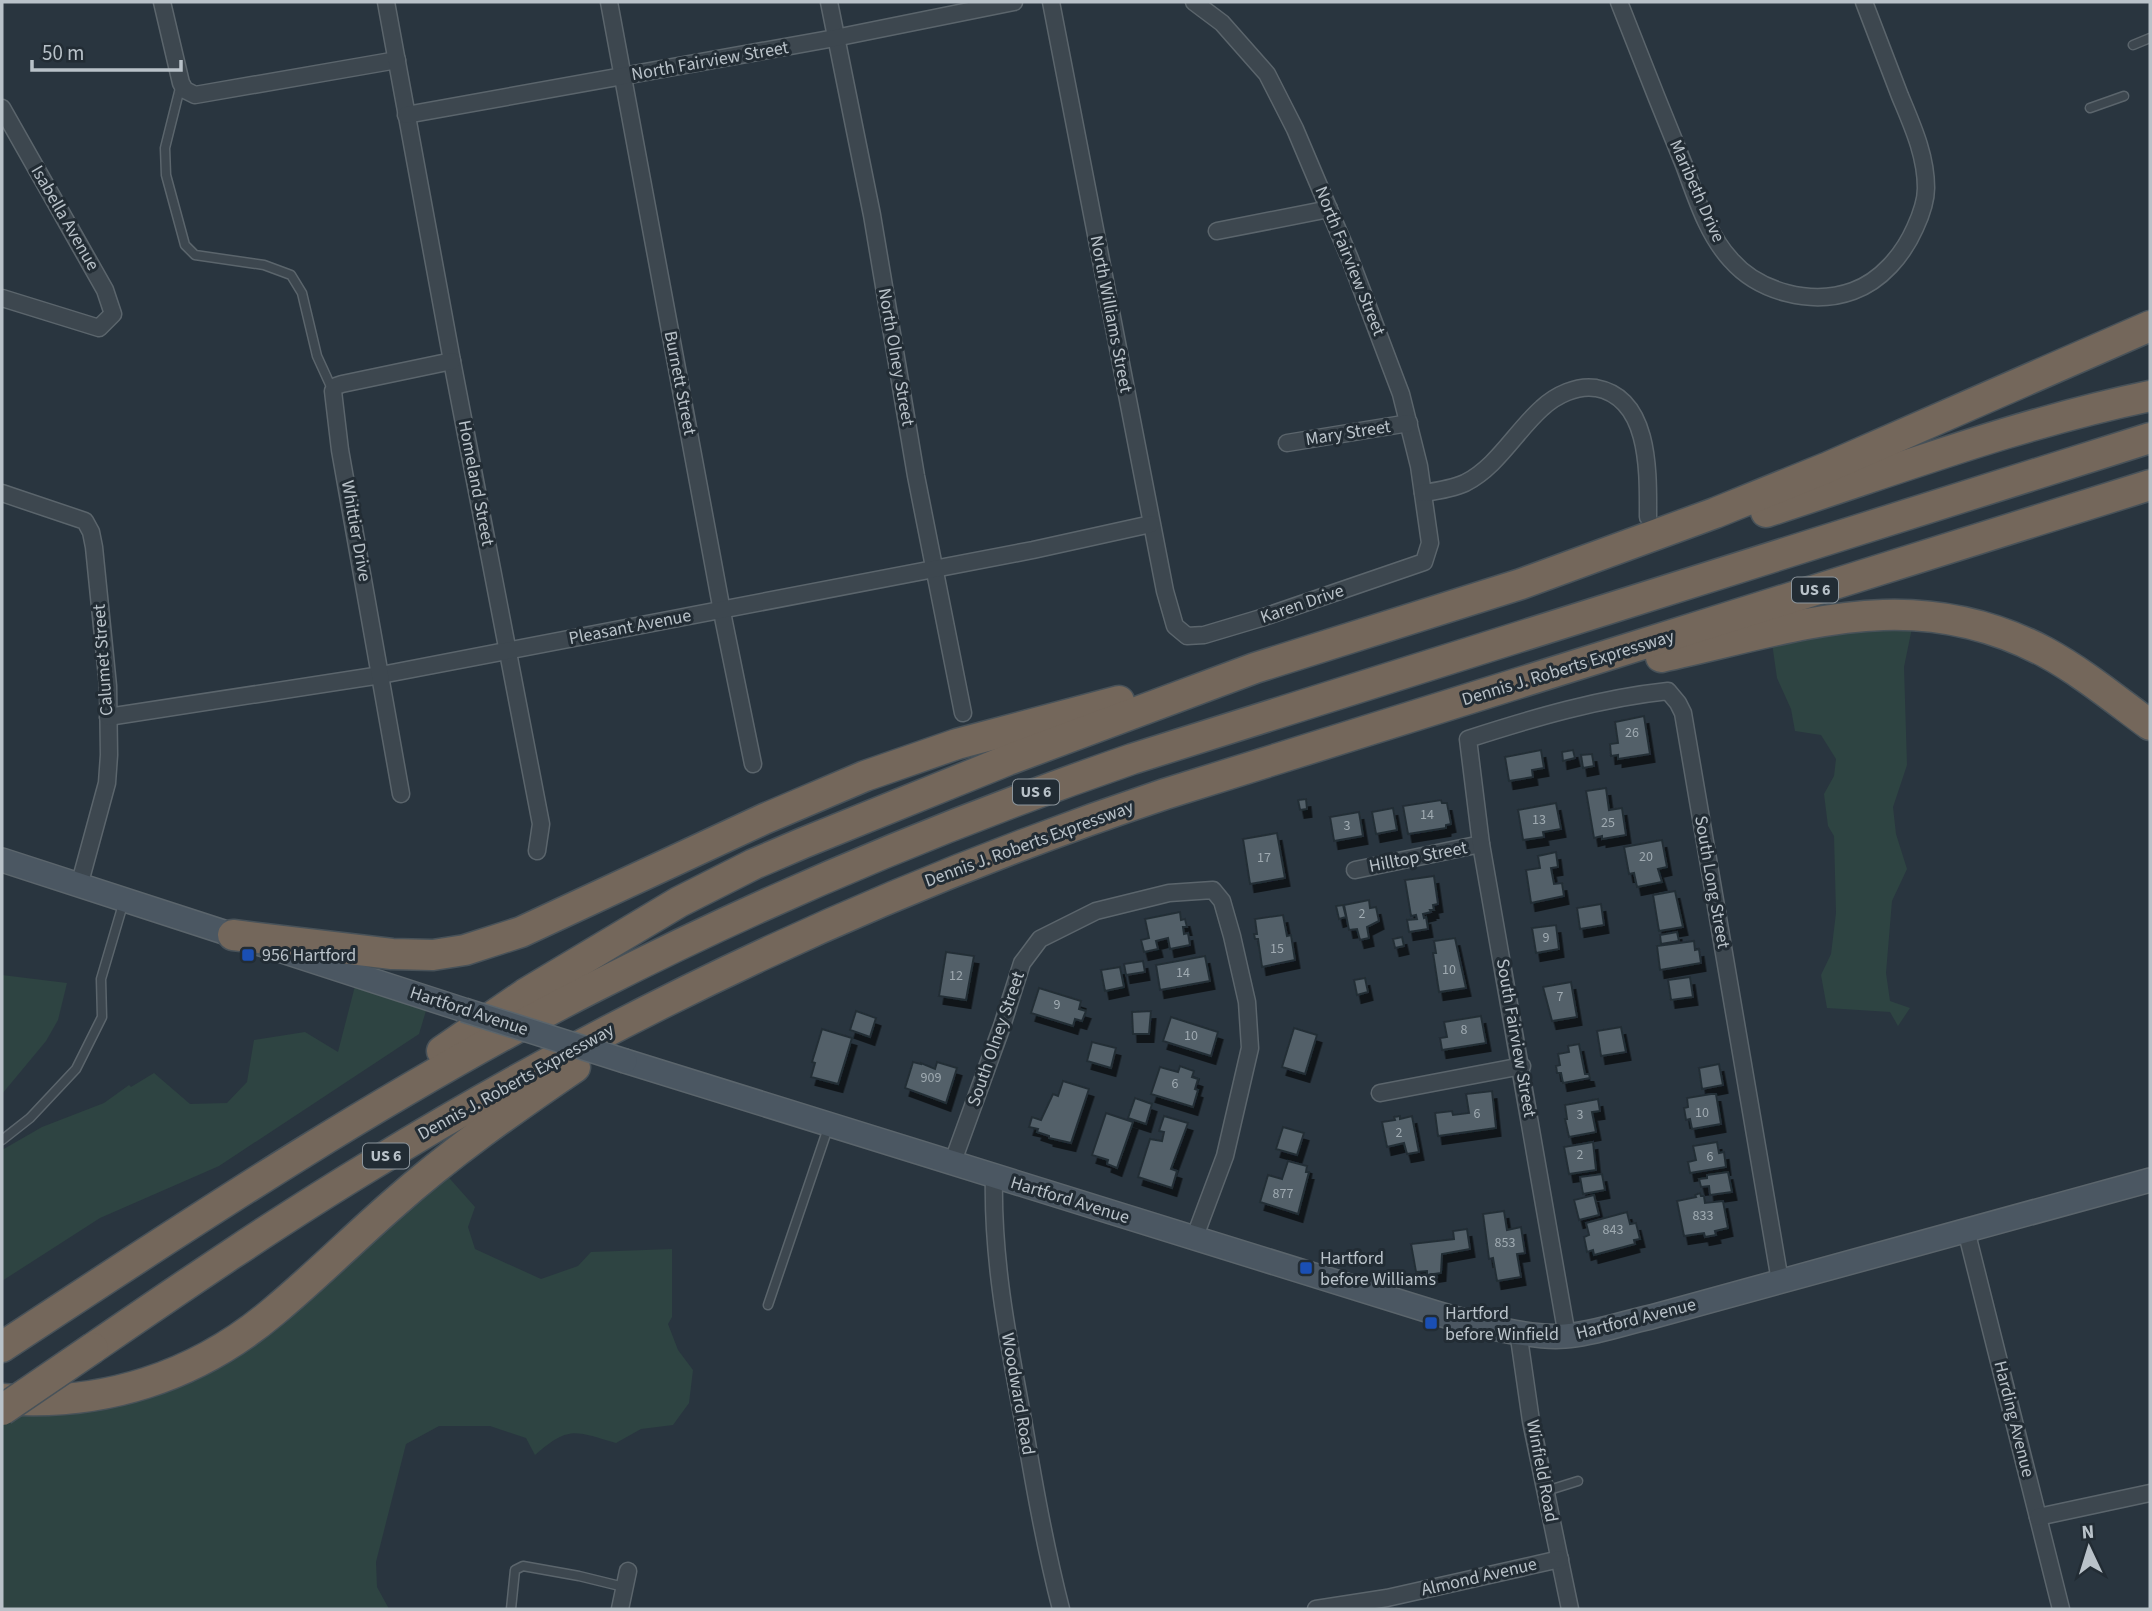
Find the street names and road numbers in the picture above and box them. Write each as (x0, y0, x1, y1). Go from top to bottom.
street label: North Fairview Street (629, 35, 791, 87)
street label: Maribeth Drive (1663, 136, 1731, 246)
street label: Isabella Avenue (25, 161, 105, 275)
street label: North Fairview Street (1309, 183, 1391, 339)
street label: North Williams Street (1084, 233, 1138, 395)
street label: North Olney Street (872, 286, 920, 428)
street label: Burnett Street (658, 329, 702, 437)
street label: Mary Street (1304, 414, 1392, 452)
street label: Homeland Street (452, 418, 500, 548)
street label: Whittier Drive (335, 478, 377, 584)
street label: Karen Drive (1257, 578, 1347, 630)
road number: US 6 (1792, 578, 1838, 603)
street label: Calumet Street (87, 603, 119, 717)
street label: Pleasant Avenue (567, 603, 693, 651)
street label: Dennis J. Roberts Expressway (1459, 624, 1678, 712)
road number: US 6 (1013, 779, 1059, 804)
street label: Dennis J. Roberts Expressway (921, 794, 1138, 894)
street label: South Long Street (1688, 814, 1736, 950)
street label: Hilltop Street (1367, 835, 1469, 879)
street label: South Fairview Street (1490, 957, 1542, 1119)
street label: South Olney Street (961, 968, 1031, 1110)
street label: Hartford Avenue (407, 980, 531, 1042)
street label: Dennis J. Roberts Expressway (413, 1017, 619, 1146)
road number: US 6 (363, 1144, 409, 1168)
street label: Hartford Avenue (1008, 1170, 1133, 1230)
street label: Hartford Avenue (1573, 1292, 1699, 1346)
street label: Woodward Road (995, 1331, 1041, 1457)
street label: Harding Avenue (1987, 1358, 2041, 1480)
street label: Winfield Road (1520, 1418, 1564, 1524)
street label: Almond Avenue (1419, 1552, 1539, 1602)

